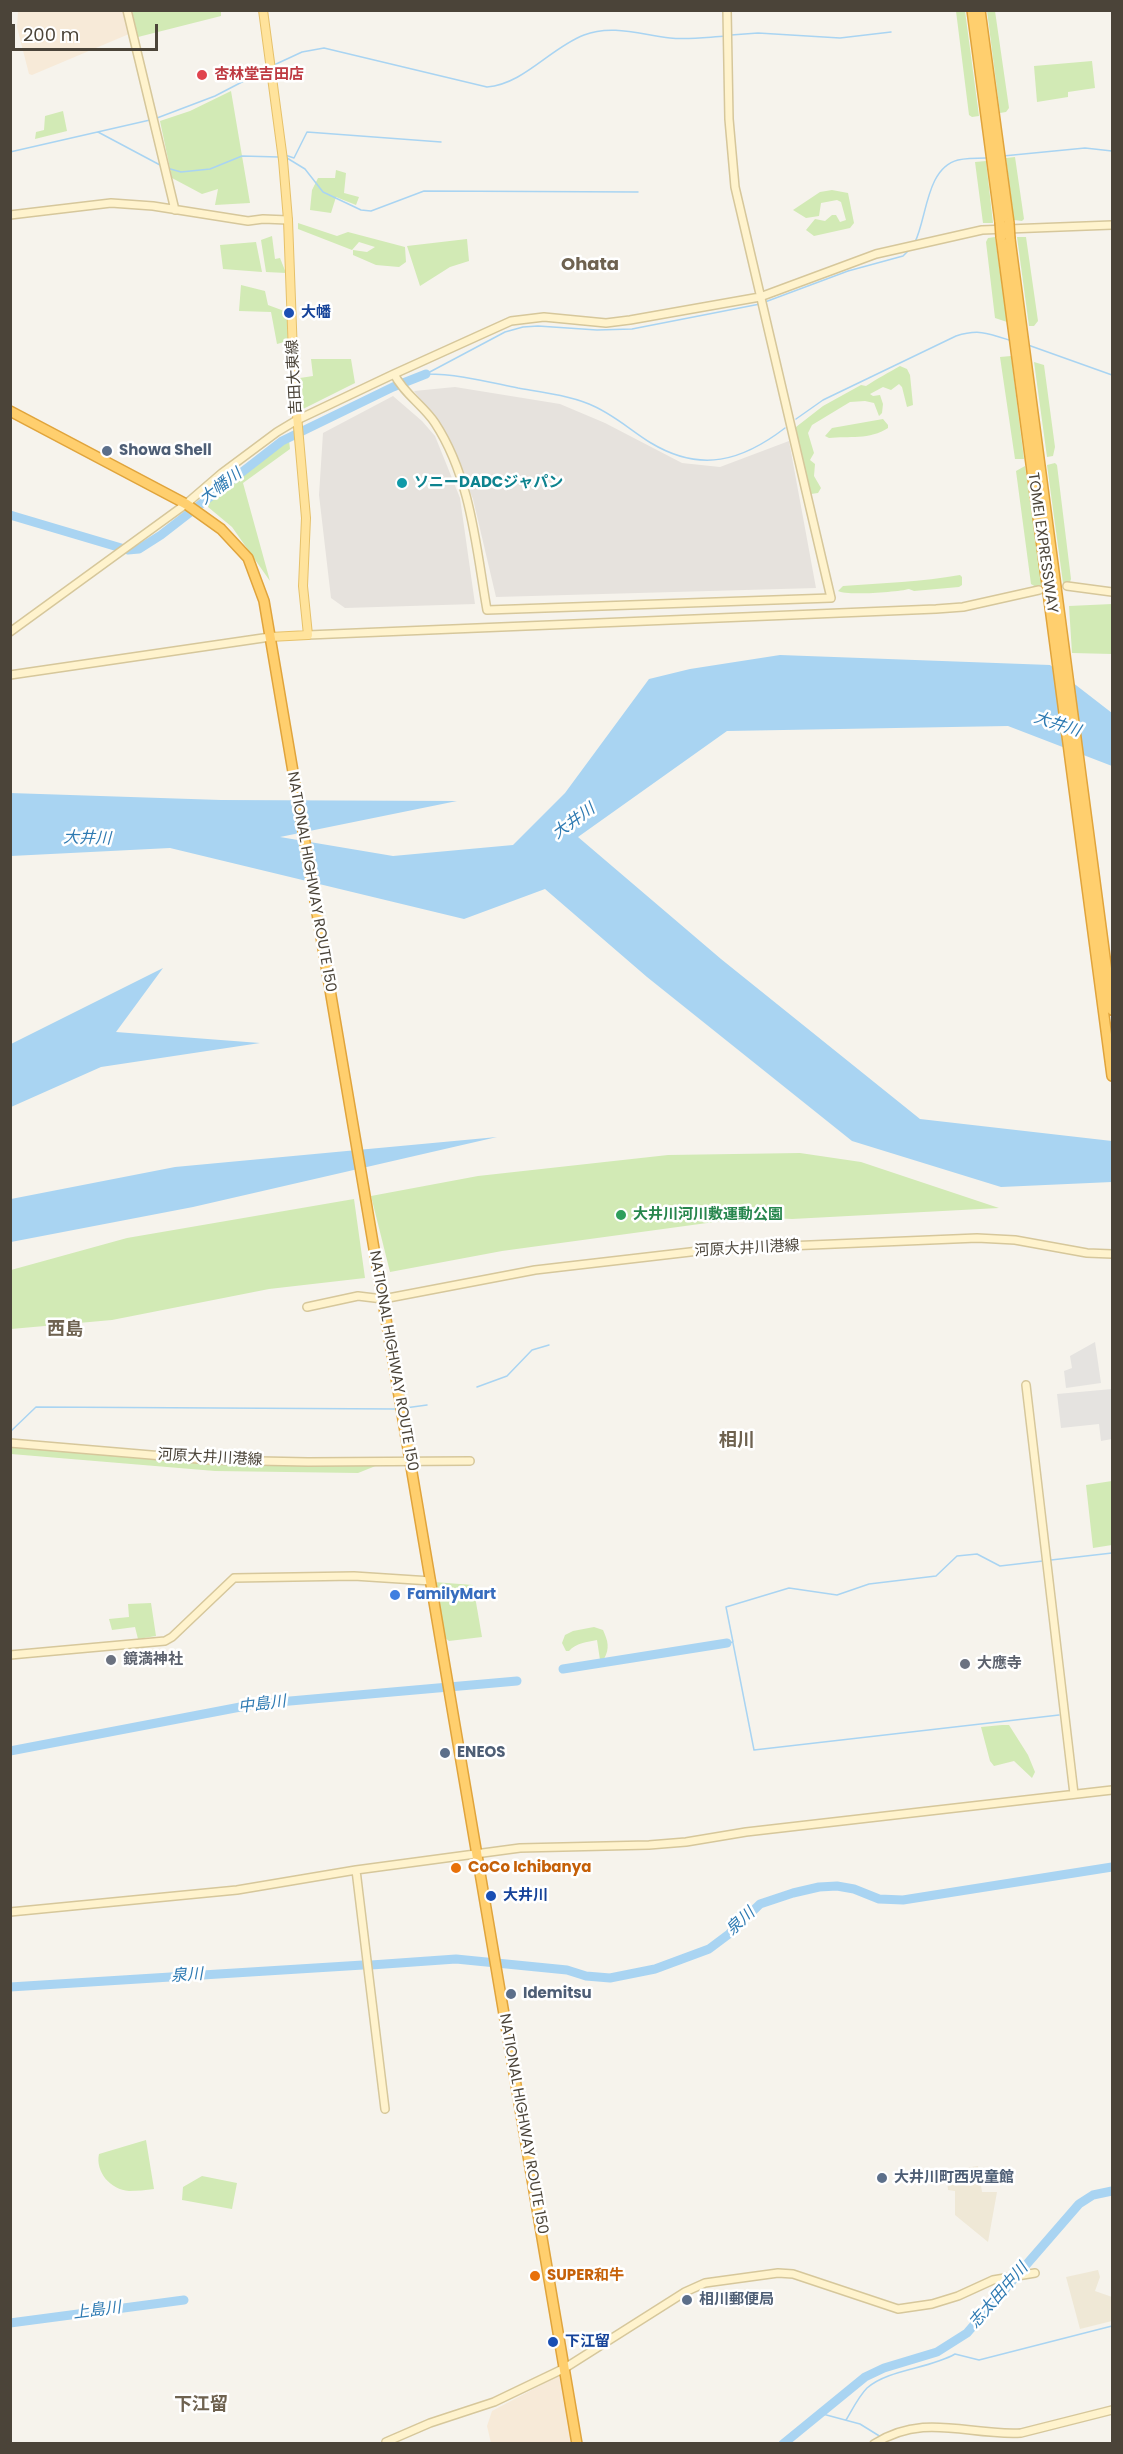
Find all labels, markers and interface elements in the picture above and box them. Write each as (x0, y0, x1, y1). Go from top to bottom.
scale bar (15, 12, 160, 50)
text: 200 m (23, 22, 79, 47)
place label: 杏林堂吉田店 (214, 66, 304, 84)
marker: 杏林堂吉田店 (195, 68, 209, 82)
district label: Ohata (561, 254, 619, 276)
place label: 大幡 (301, 304, 331, 322)
marker: 大幡 (282, 306, 296, 320)
street label: 吉田大東線 (284, 339, 306, 415)
place label: Showa Shell (119, 442, 212, 460)
marker: Showa Shell (100, 444, 114, 458)
water label: 大幡川 (196, 465, 246, 509)
street label: TOMEI EXPRESSWAY (1023, 472, 1061, 614)
place label: ソニーDADCジャパン (414, 474, 563, 492)
marker: ソニーDADCジャパン (395, 476, 409, 490)
water label: 大井川 (1031, 708, 1083, 742)
street label: NATIONAL HIGHWAY ROUTE 150 (283, 770, 339, 994)
water label: 大井川 (549, 800, 599, 844)
water label: 大井川 (63, 829, 111, 849)
place label: 大井川河川敷運動公園 (633, 1206, 783, 1224)
marker: 大井川河川敷運動公園 (614, 1208, 628, 1222)
street label: 河原大井川港線 (694, 1237, 800, 1261)
street label: NATIONAL HIGHWAY ROUTE 150 (365, 1249, 421, 1473)
district label: 西島 (47, 1319, 83, 1341)
district label: 相川 (719, 1430, 755, 1452)
street label: 河原大井川港線 (157, 1446, 263, 1470)
place label: FamilyMart (407, 1586, 496, 1604)
marker: FamilyMart (388, 1588, 402, 1602)
place label: 鏡満神社 (123, 1651, 183, 1669)
marker: 鏡満神社 (104, 1653, 118, 1667)
place label: 大應寺 (977, 1655, 1022, 1673)
marker: 大應寺 (958, 1657, 972, 1671)
water label: 中島川 (237, 1693, 287, 1717)
place label: ENEOS (457, 1744, 506, 1762)
marker: ENEOS (438, 1746, 452, 1760)
place label: CoCo Ichibanya (468, 1859, 591, 1877)
marker: CoCo Ichibanya (449, 1861, 463, 1875)
place label: 大井川 (503, 1887, 548, 1905)
marker: 大井川 (484, 1889, 498, 1903)
water label: 泉川 (723, 1904, 759, 1940)
water label: 泉川 (170, 1965, 204, 1987)
place label: Idemitsu (523, 1985, 592, 2003)
marker: Idemitsu (504, 1987, 518, 2001)
street label: NATIONAL HIGHWAY ROUTE 150 (495, 2012, 551, 2236)
place label: 大井川町西児童館 (894, 2169, 1014, 2187)
marker: 大井川町西児童館 (875, 2171, 889, 2185)
water label: 志太田中川 (966, 2260, 1032, 2332)
place label: SUPER和牛 (547, 2267, 624, 2285)
marker: SUPER和牛 (528, 2269, 542, 2283)
place label: 相川郵便局 (699, 2291, 774, 2309)
marker: 相川郵便局 (680, 2293, 694, 2307)
water label: 上島川 (72, 2299, 122, 2323)
place label: 下江留 (565, 2333, 610, 2351)
marker: 下江留 (546, 2335, 560, 2349)
district label: 下江留 (174, 2394, 228, 2416)

